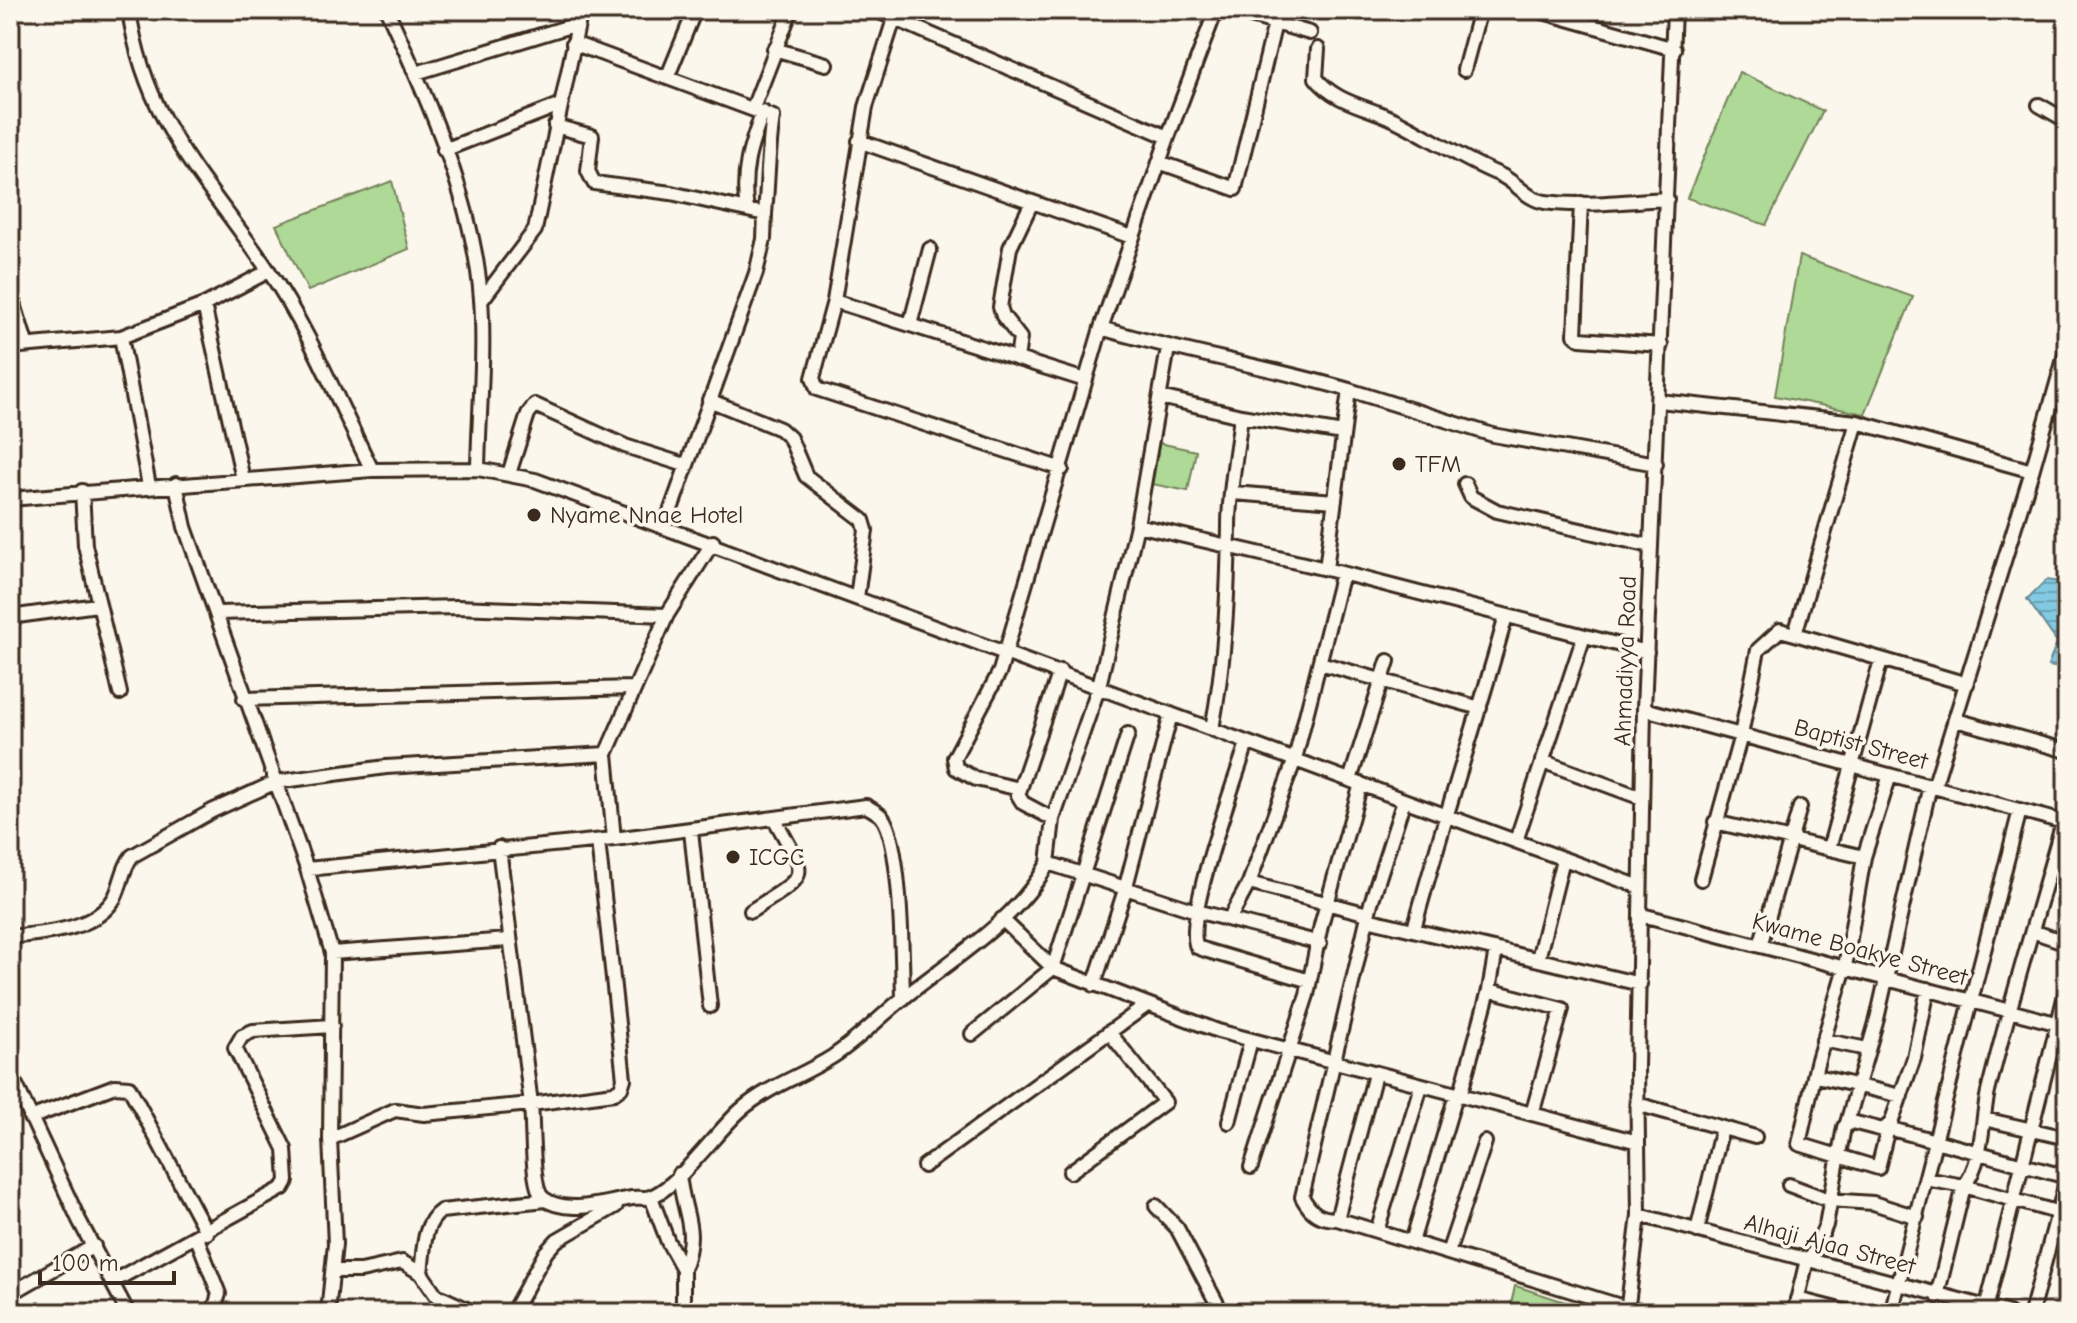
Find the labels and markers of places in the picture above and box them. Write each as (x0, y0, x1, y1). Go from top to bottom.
place label: TFM (1415, 450, 1461, 478)
marker: TFM (1390, 455, 1408, 473)
place label: Nyame Nnae Hotel (550, 501, 743, 529)
marker: Nyame Nnae Hotel (525, 506, 543, 524)
place label: ICGC (749, 843, 804, 871)
marker: ICGC (724, 848, 742, 866)

